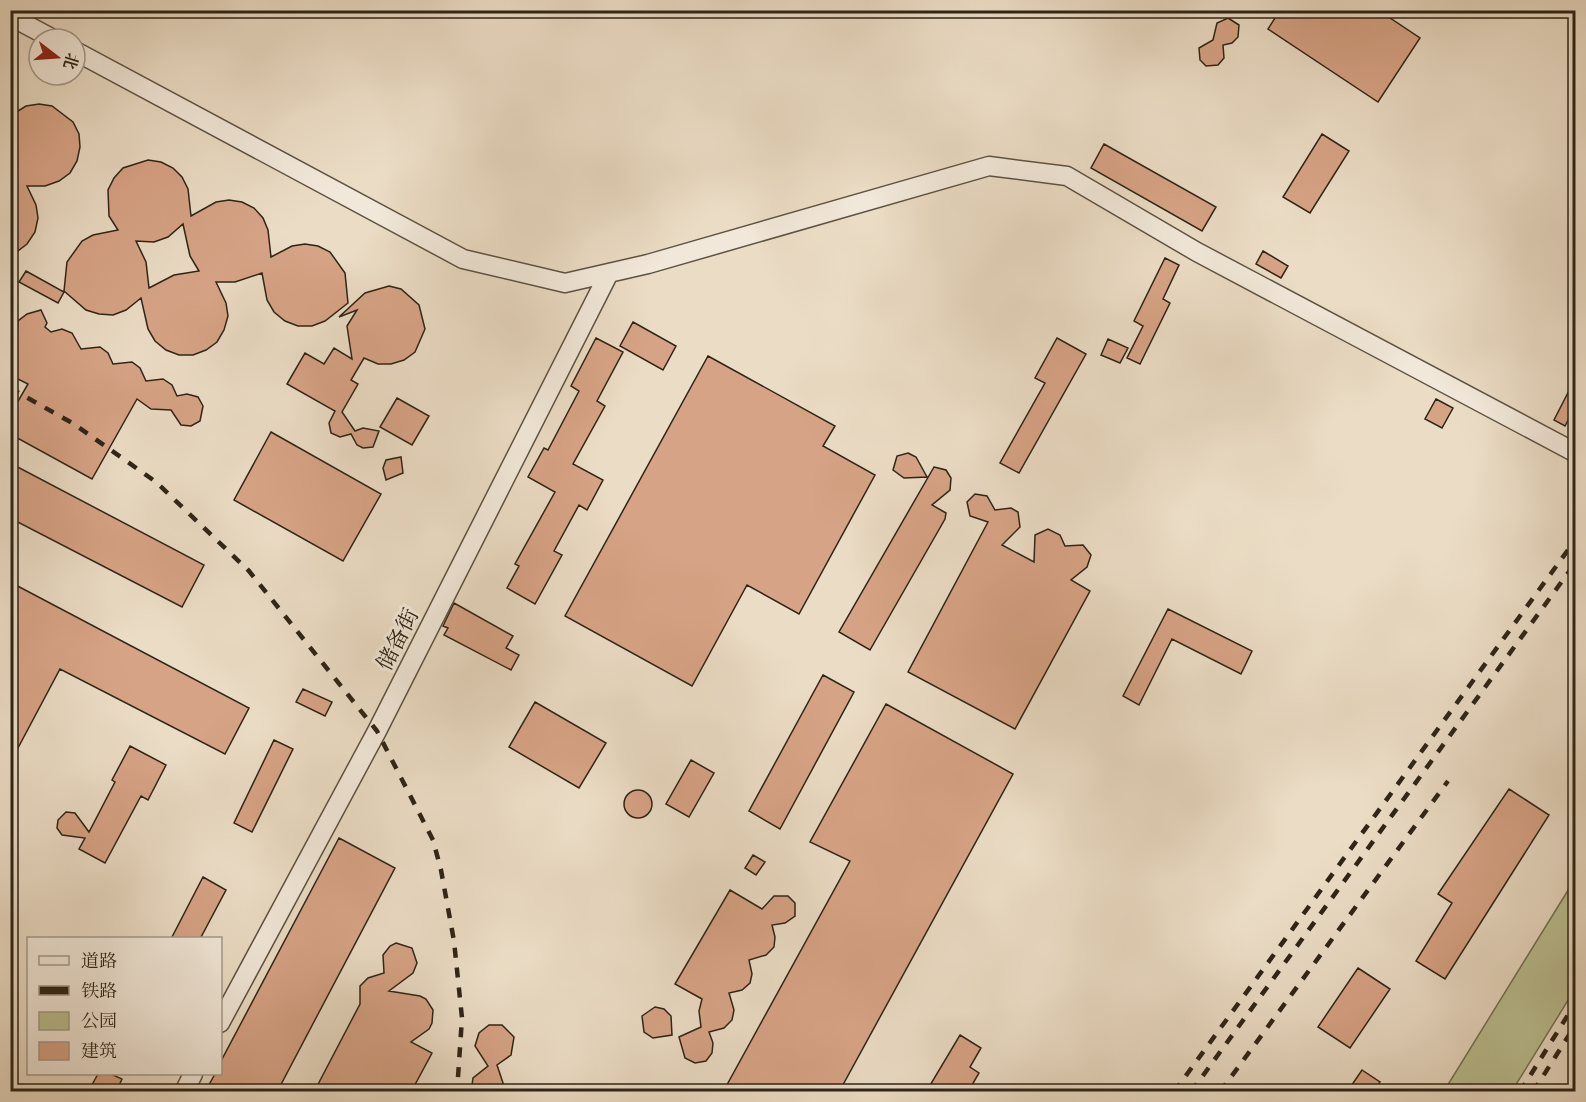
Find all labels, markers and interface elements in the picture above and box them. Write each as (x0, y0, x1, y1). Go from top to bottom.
north arrow (27, 27, 87, 87)
text: 北 (59, 51, 82, 72)
street label: 储备街 (371, 604, 424, 675)
legend (27, 937, 222, 1075)
text: 道路 (81, 951, 117, 972)
text: 铁路 (81, 981, 117, 1002)
text: 公园 (81, 1011, 117, 1032)
text: 建筑 (81, 1041, 117, 1062)

